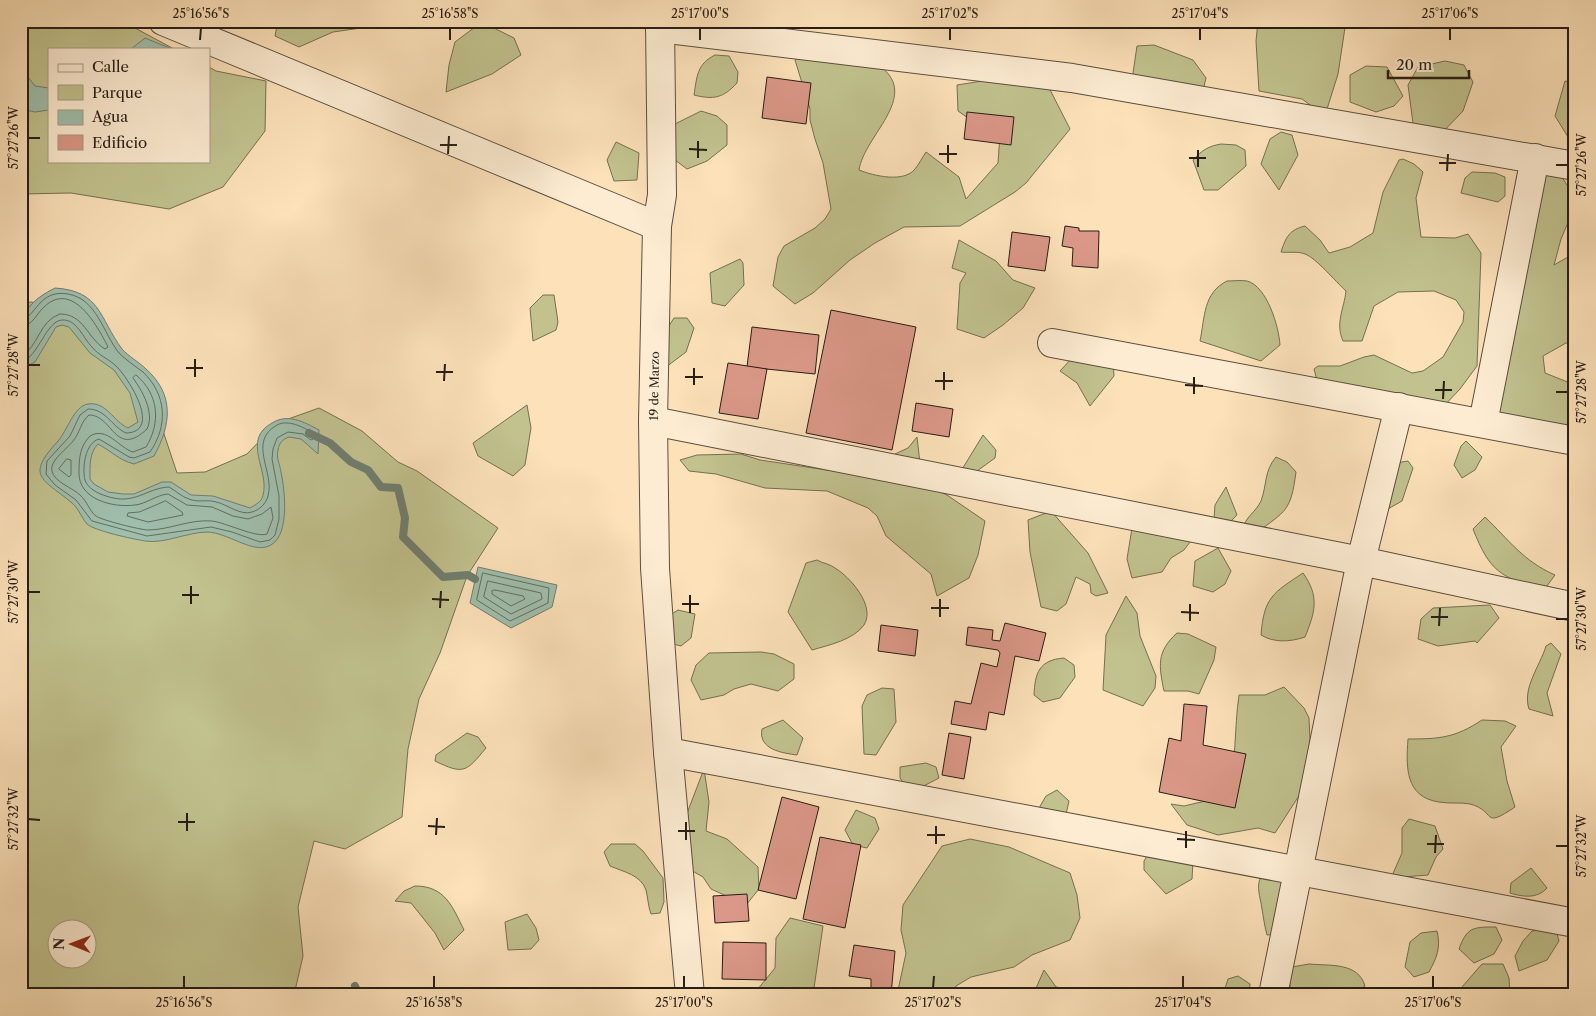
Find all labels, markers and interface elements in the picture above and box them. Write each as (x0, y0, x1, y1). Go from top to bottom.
text: 25°16'56"S (173, 6, 229, 21)
text: 25°16'58"S (421, 6, 479, 21)
text: 25°17'00"S (671, 6, 729, 21)
text: 25°17'02"S (921, 6, 979, 21)
text: 25°17'04"S (1172, 6, 1229, 21)
text: 25°17'06"S (1422, 6, 1479, 21)
legend (48, 48, 210, 162)
scale bar (1388, 48, 1470, 80)
text: 20 m (1396, 55, 1432, 74)
text: Calle (92, 57, 129, 76)
text: Parque (92, 83, 142, 102)
text: 57°27'26"W (6, 106, 21, 170)
text: Agua (91, 107, 128, 126)
text: Edificio (92, 133, 147, 152)
text: 57°27'26"W (1574, 133, 1589, 197)
text: 57°27'28"W (6, 332, 21, 397)
street label: 19 de Marzo (646, 351, 662, 421)
text: 57°27'28"W (1574, 359, 1589, 424)
text: 57°27'30"W (6, 559, 21, 624)
text: 57°27'30"W (1574, 586, 1589, 651)
text: 57°27'32"W (6, 787, 21, 850)
text: 57°27'32"W (1574, 814, 1589, 877)
north arrow (48, 918, 98, 968)
text: N (50, 938, 68, 950)
text: 25°16'56"S (156, 995, 212, 1010)
text: 25°16'58"S (405, 995, 463, 1010)
text: 25°17'00"S (655, 995, 713, 1010)
text: 25°17'02"S (904, 995, 962, 1010)
text: 25°17'04"S (1155, 995, 1212, 1010)
text: 25°17'06"S (1405, 995, 1462, 1010)

